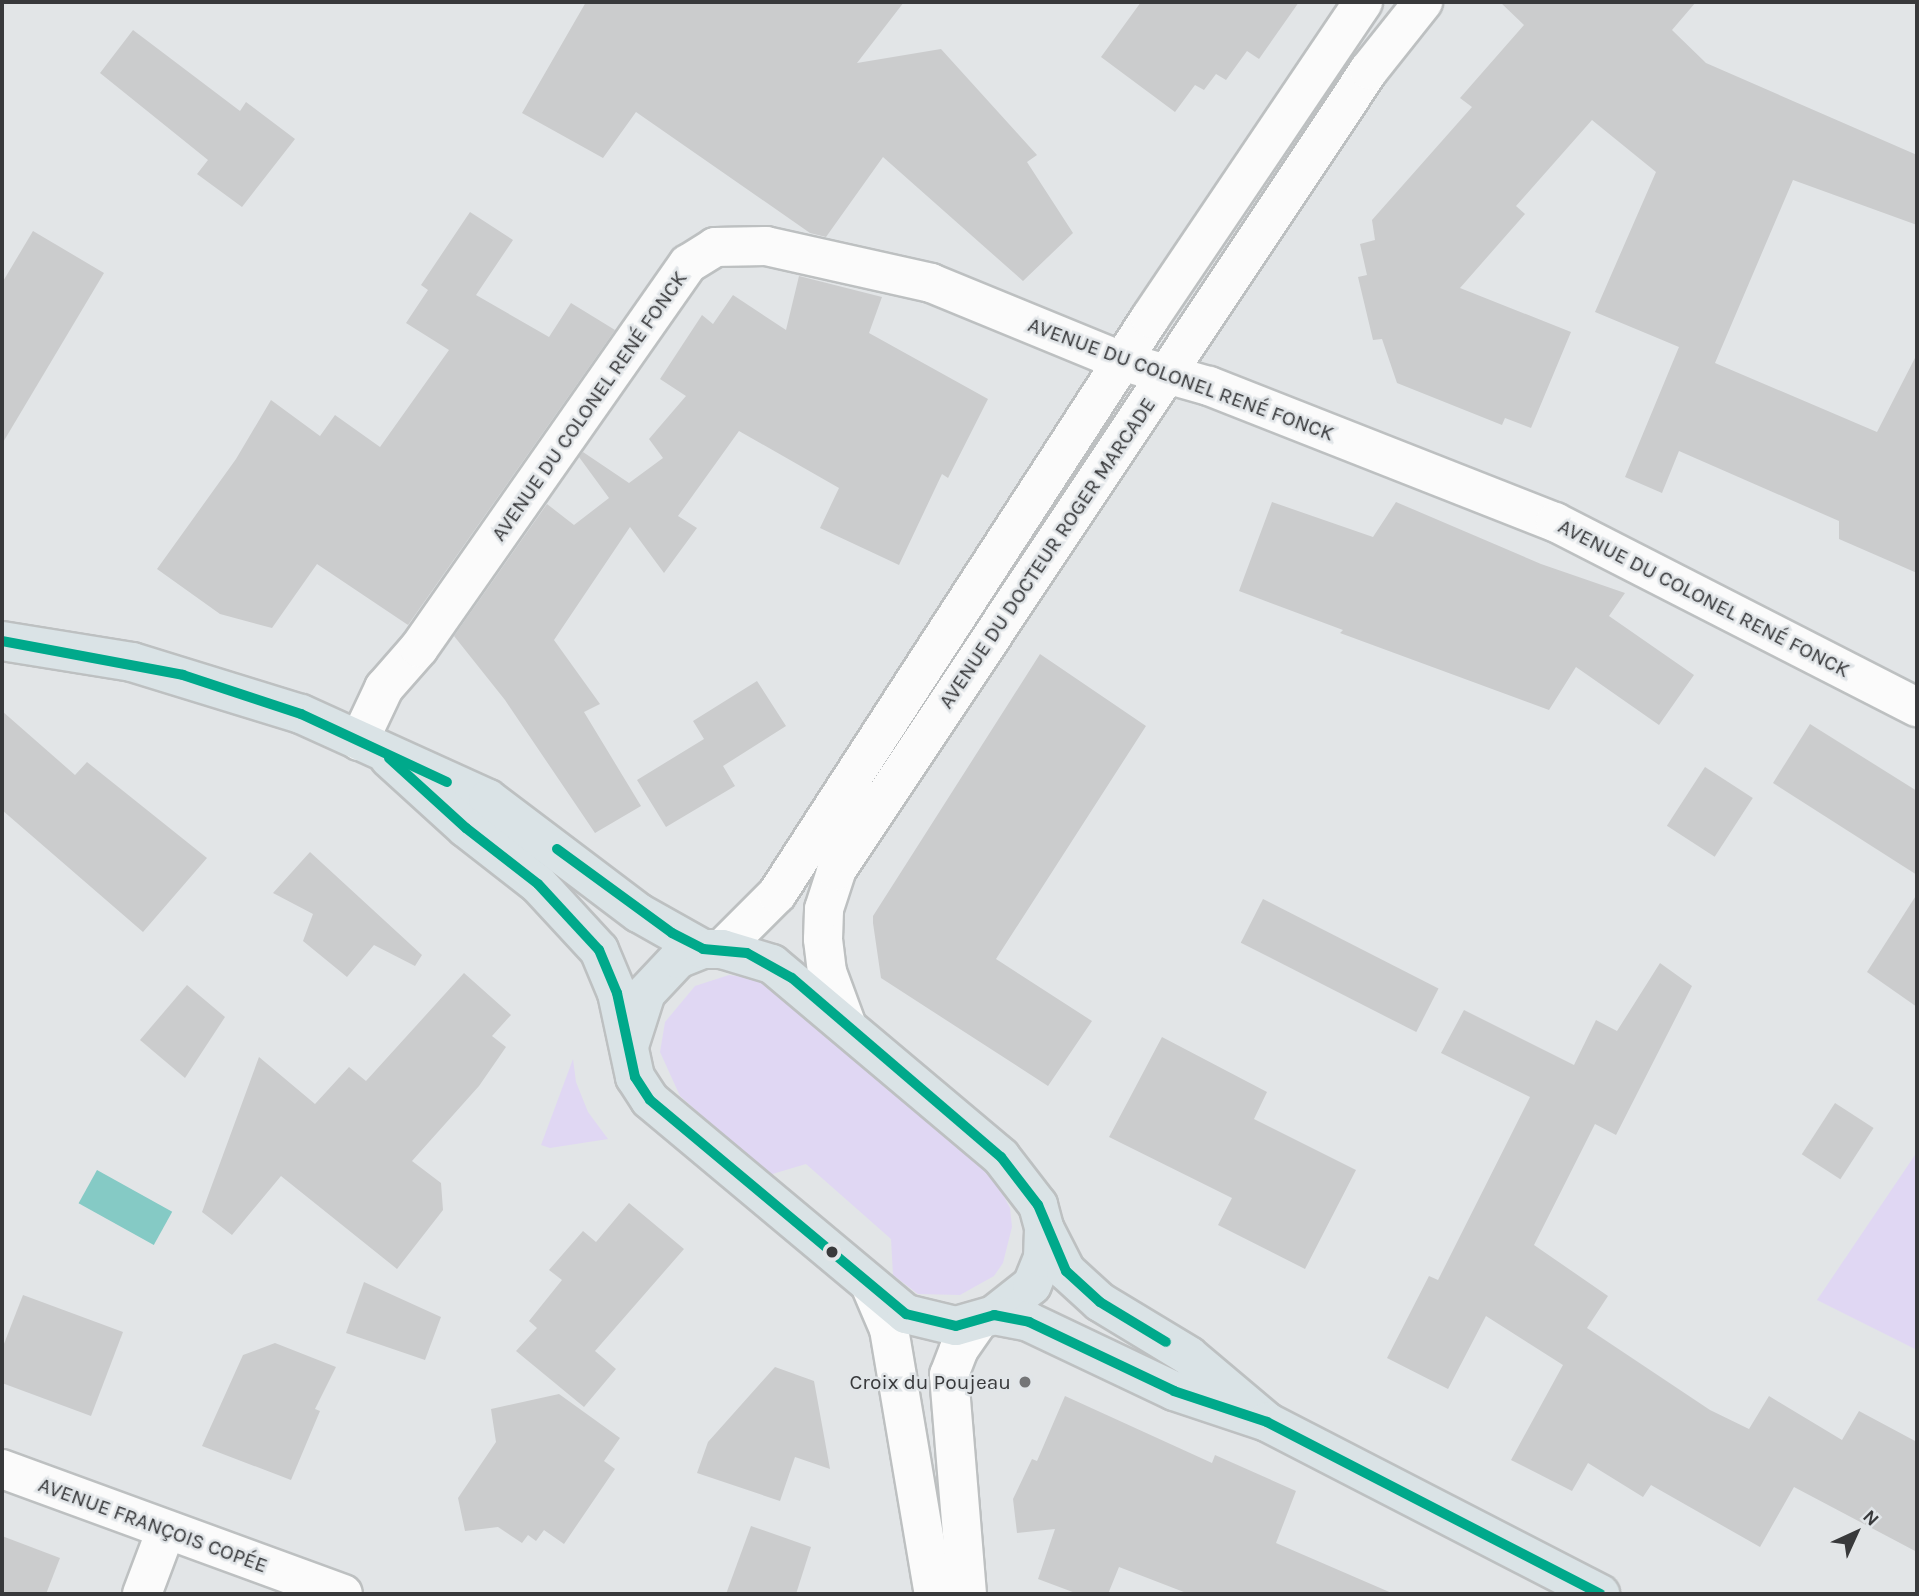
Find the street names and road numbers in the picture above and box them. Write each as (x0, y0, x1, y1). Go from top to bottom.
street label: AVENUE DU COLONEL RENÉ FONCK (486, 266, 692, 546)
street label: AVENUE DU COLONEL RENÉ FONCK (1025, 312, 1337, 446)
street label: AVENUE DU DOCTEUR ROGER MARCADE (933, 393, 1161, 713)
street label: AVENUE DU COLONEL RENÉ FONCK (1554, 513, 1854, 683)
street label: AVENUE FRANÇOIS COPÉE (35, 1472, 271, 1578)

